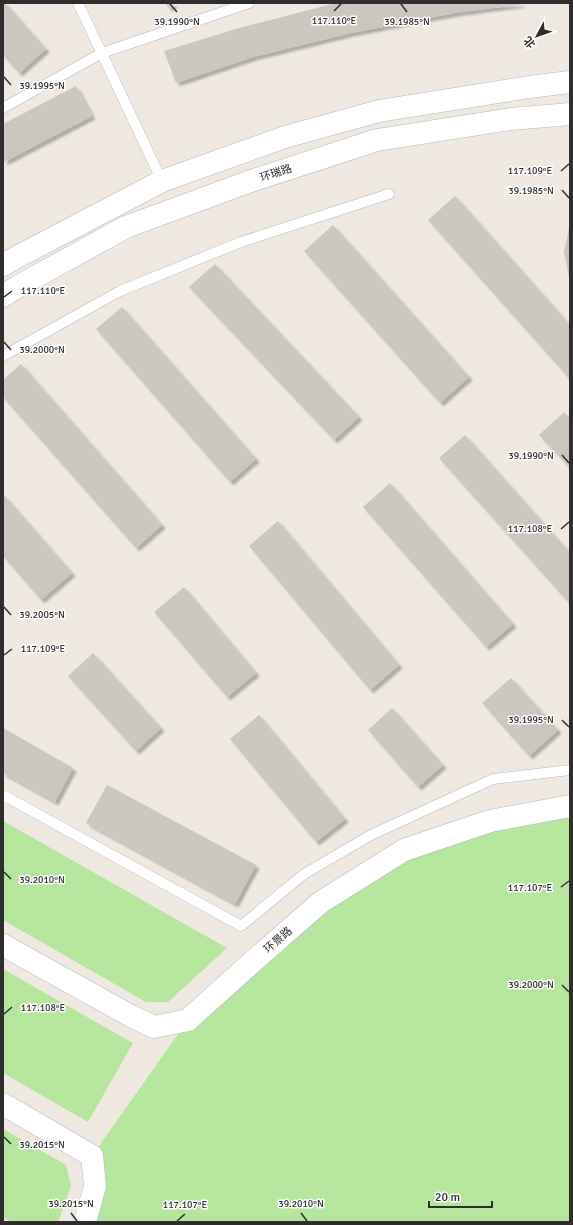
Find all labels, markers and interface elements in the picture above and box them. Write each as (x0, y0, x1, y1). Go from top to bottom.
text: 117.110°E (312, 15, 357, 27)
text: 39.1990°N (154, 16, 200, 28)
text: 39.1985°N (384, 16, 430, 28)
north arrow (517, 16, 557, 56)
text: 北 (521, 34, 538, 51)
text: 39.1995°N (19, 80, 65, 92)
street label: 环瑞路 (258, 162, 294, 184)
text: 117.109°E (508, 165, 553, 177)
text: 39.1985°N (508, 185, 554, 197)
text: 117.110°E (21, 285, 66, 297)
text: 39.2000°N (19, 344, 65, 356)
text: 39.1990°N (508, 450, 554, 462)
text: 117.108°E (508, 523, 553, 535)
text: 39.2005°N (19, 609, 65, 621)
text: 117.109°E (21, 643, 66, 655)
text: 39.1995°N (508, 714, 554, 726)
text: 39.2010°N (19, 874, 65, 886)
text: 117.107°E (508, 882, 553, 894)
street label: 环景路 (261, 924, 295, 956)
text: 39.2000°N (508, 979, 554, 991)
text: 117.108°E (21, 1002, 66, 1014)
text: 39.2015°N (19, 1139, 65, 1151)
scale bar (429, 1183, 492, 1209)
text: 20 m (435, 1190, 460, 1205)
text: 39.2015°N (48, 1198, 94, 1210)
text: 39.2010°N (278, 1198, 324, 1210)
text: 117.107°E (163, 1199, 208, 1211)

